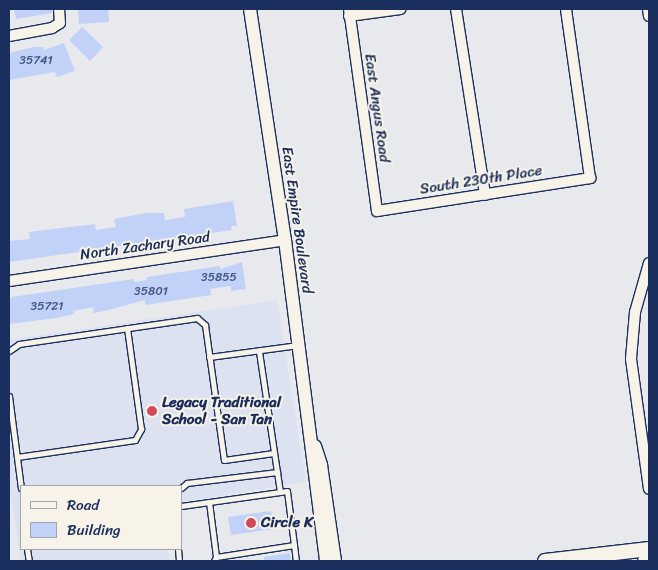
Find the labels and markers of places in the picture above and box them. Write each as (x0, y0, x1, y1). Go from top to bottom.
place label: Legacy Traditional School - San Tan (162, 393, 281, 428)
marker: Legacy Traditional School - San Tan (146, 405, 158, 417)
place label: Circle K (261, 514, 313, 532)
marker: Circle K (245, 517, 257, 529)

